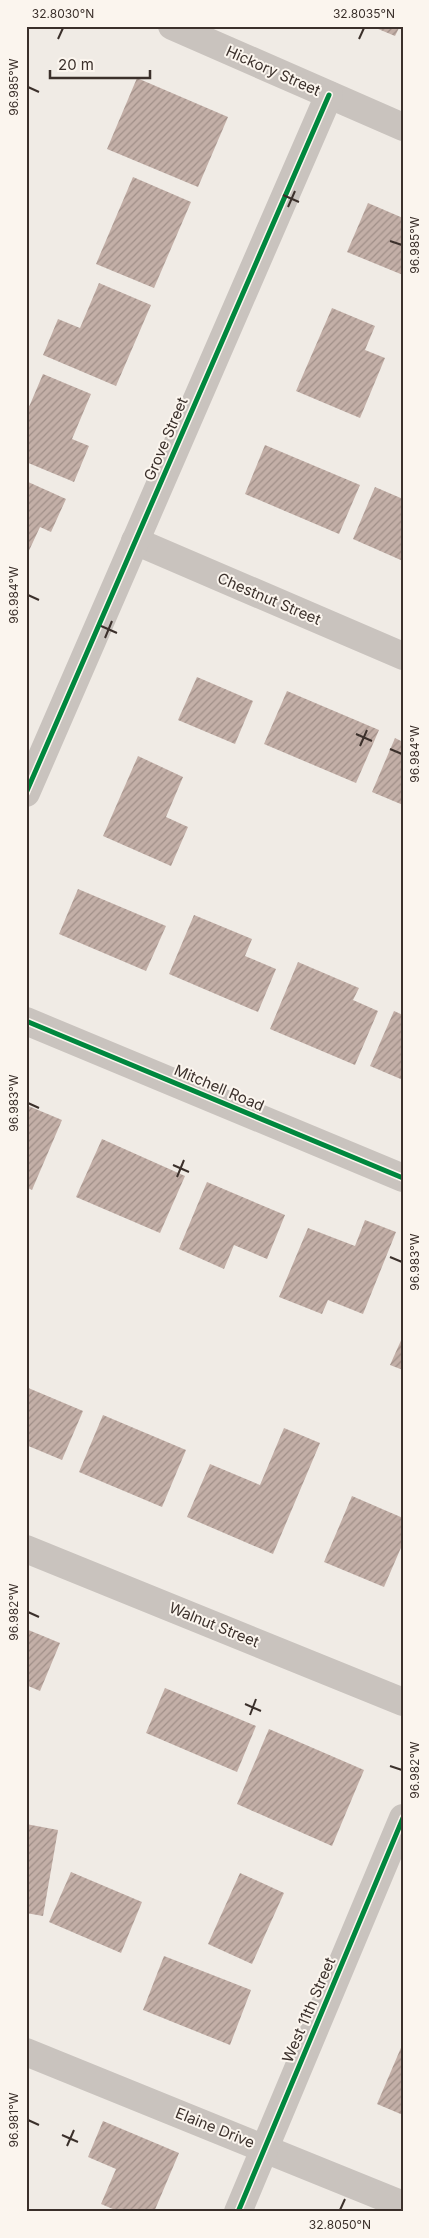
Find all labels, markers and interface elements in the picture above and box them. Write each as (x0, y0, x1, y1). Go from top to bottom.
text: 32.8030°N (32, 6, 94, 21)
text: 32.8035°N (333, 6, 395, 21)
street label: Hickory Street (223, 41, 323, 100)
scale bar (50, 48, 150, 80)
text: 20 m (58, 55, 94, 74)
text: 96.985°W (6, 58, 21, 116)
text: 96.985°W (407, 216, 422, 274)
street label: Grove Street (139, 394, 192, 483)
text: 96.984°W (6, 566, 21, 624)
street label: Chestnut Street (215, 568, 324, 629)
text: 96.984°W (407, 725, 422, 783)
street label: Mitchell Road (171, 1060, 267, 1115)
text: 96.983°W (6, 1074, 21, 1132)
text: 96.983°W (407, 1233, 422, 1291)
text: 96.982°W (6, 1583, 21, 1641)
street label: Walnut Street (166, 1598, 262, 1651)
text: 96.982°W (407, 1741, 422, 1799)
street label: West 11th Street (278, 1954, 339, 2065)
text: 96.981°W (6, 2092, 21, 2147)
street label: Elaine Drive (173, 2103, 258, 2152)
text: 32.8050°N (309, 2217, 371, 2232)

